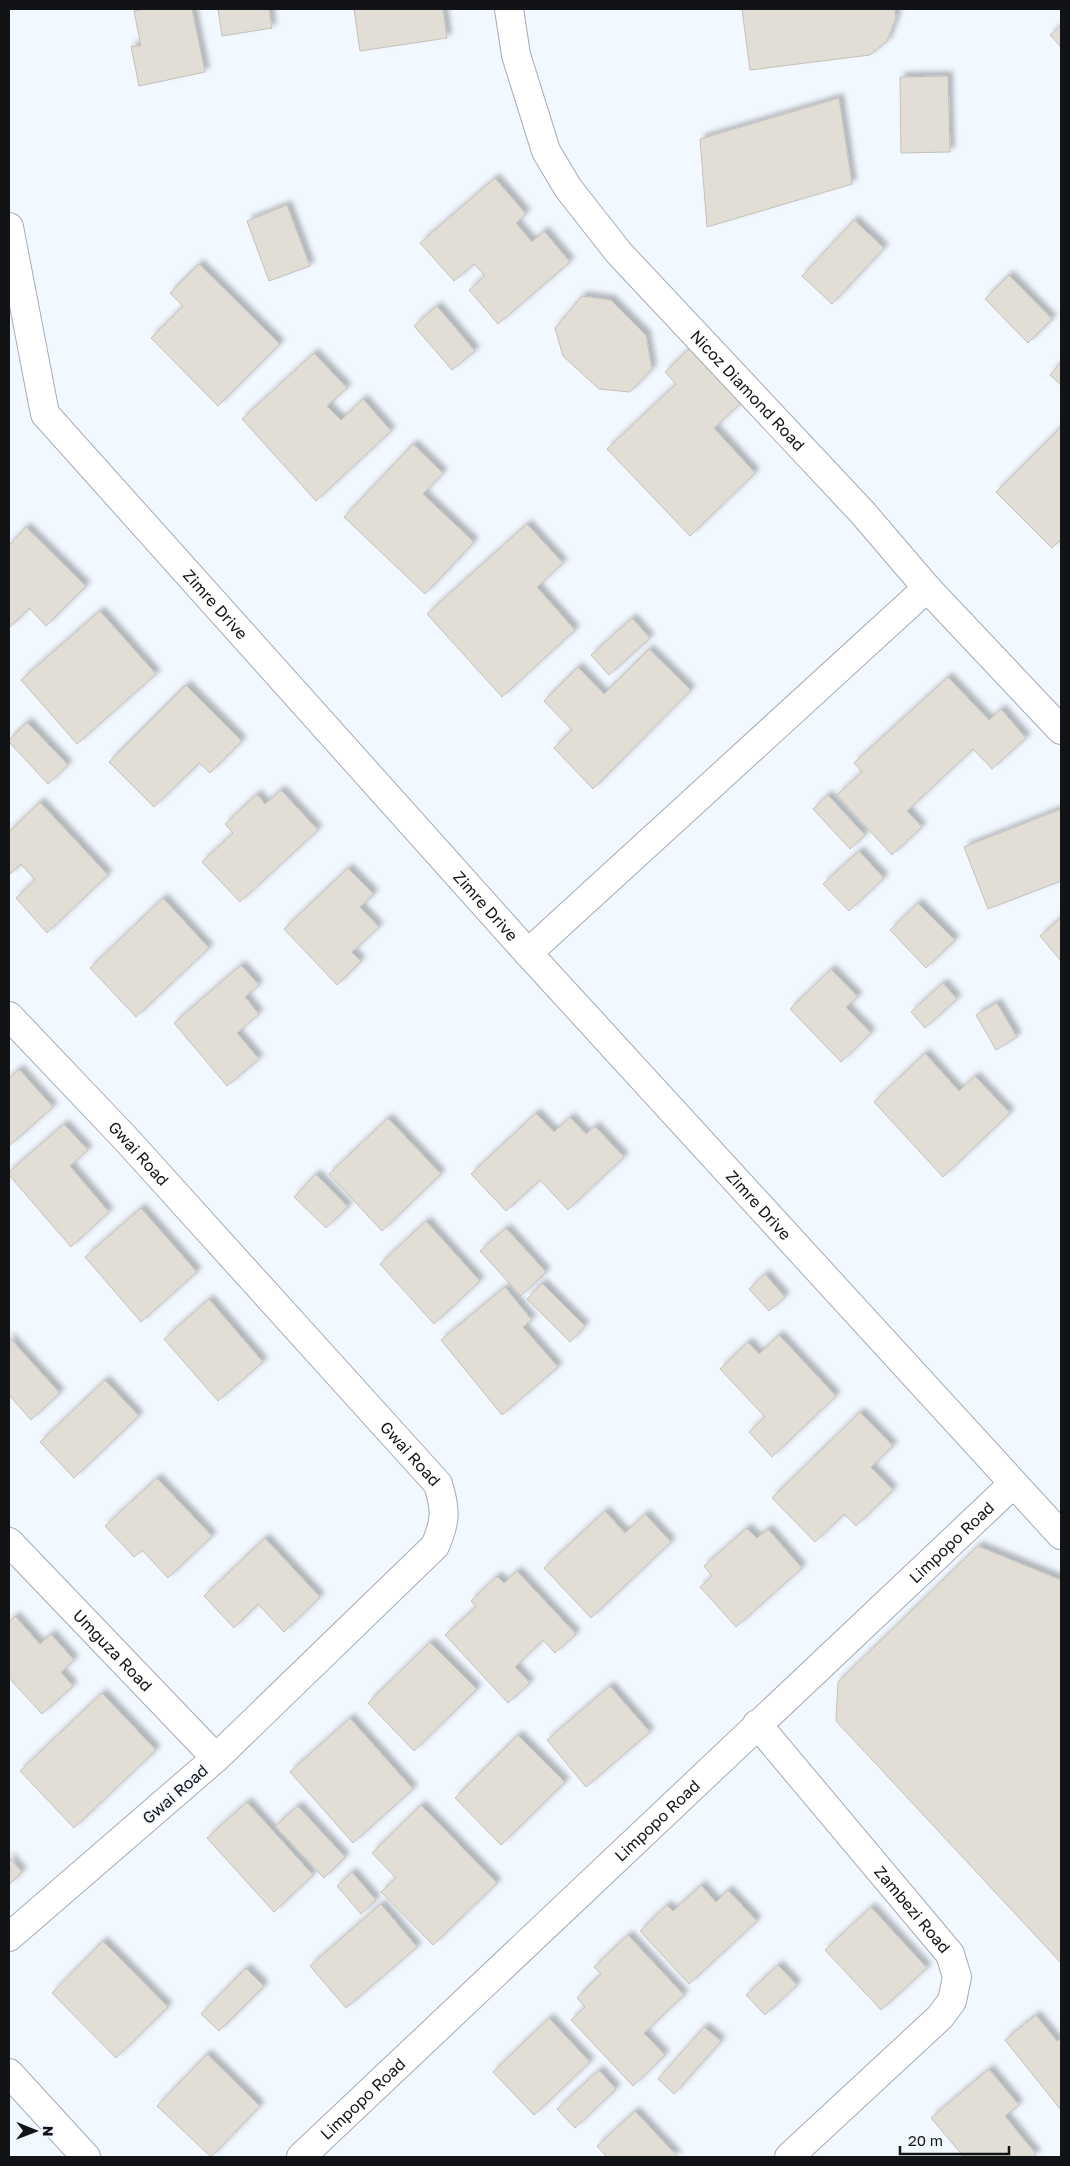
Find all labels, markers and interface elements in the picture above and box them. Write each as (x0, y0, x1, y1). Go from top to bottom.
street label: Nicoz Diamond Road (686, 326, 809, 455)
street label: Zimre Drive (179, 565, 252, 643)
street label: Zimre Drive (449, 867, 522, 945)
street label: Gwai Road (104, 1117, 173, 1190)
street label: Zimre Drive (722, 1166, 796, 1244)
street label: Gwai Road (376, 1417, 445, 1490)
street label: Limpopo Road (905, 1497, 998, 1587)
street label: Umguza Road (69, 1605, 157, 1695)
street label: Gwai Road (138, 1760, 212, 1828)
street label: Limpopo Road (610, 1775, 704, 1865)
street label: Zambezi Road (870, 1862, 955, 1957)
street label: Limpopo Road (316, 2054, 410, 2144)
north arrow (10, 2106, 60, 2156)
scale bar (900, 2124, 1009, 2156)
text: N (40, 2126, 57, 2137)
text: 20 m (908, 2131, 943, 2149)

